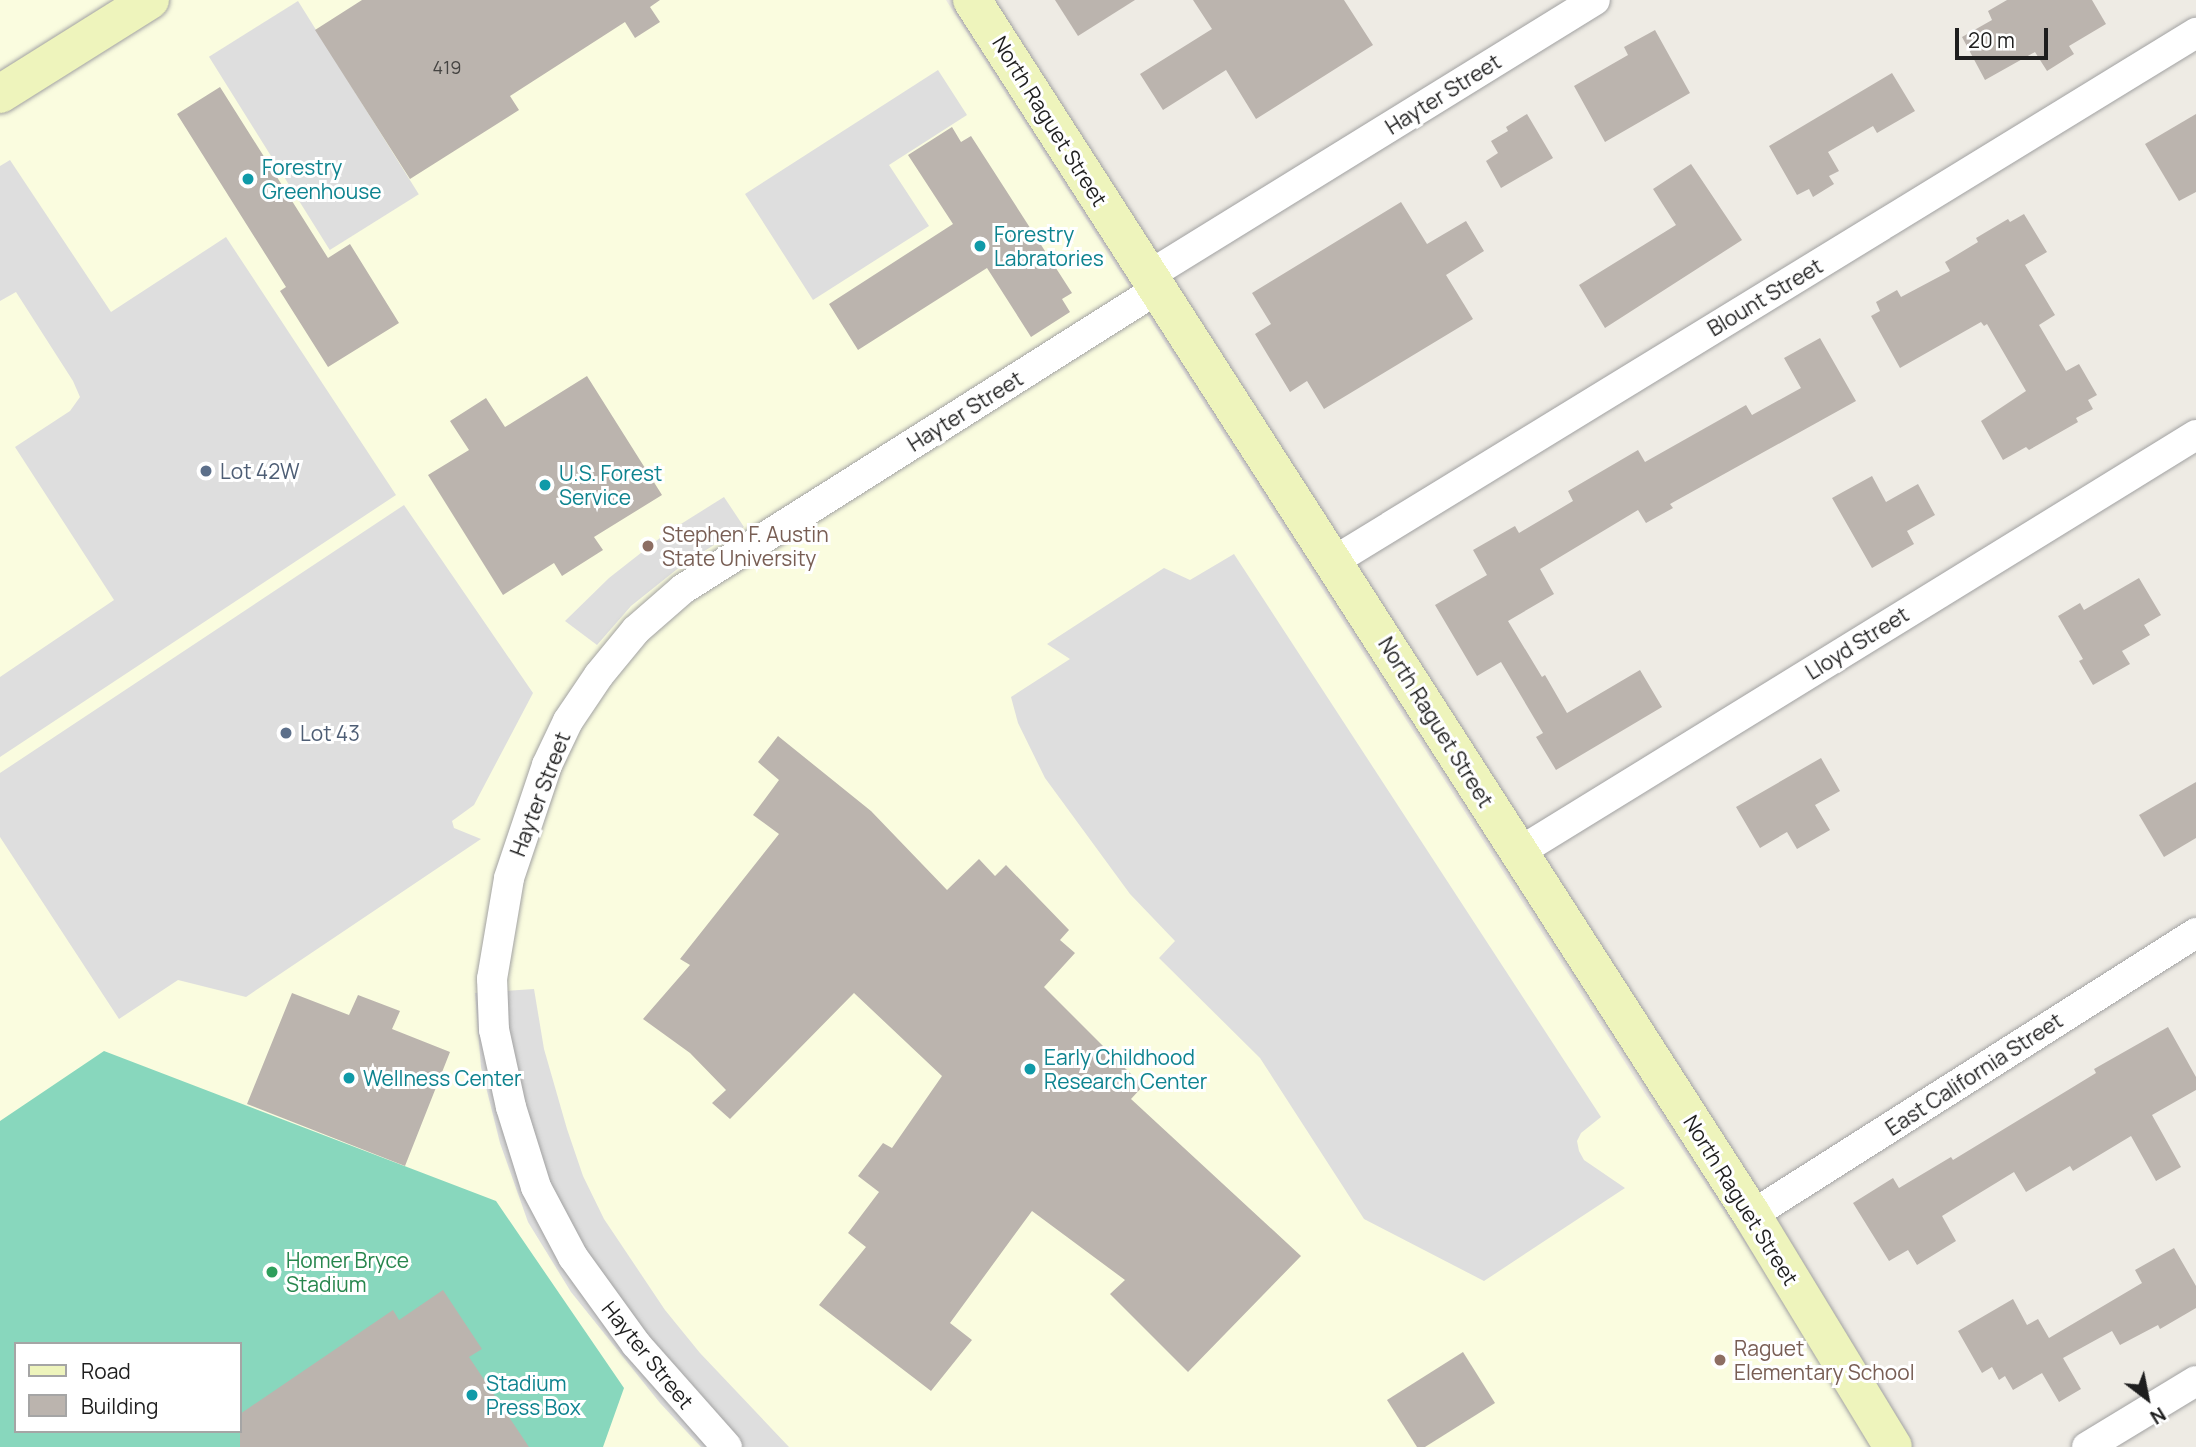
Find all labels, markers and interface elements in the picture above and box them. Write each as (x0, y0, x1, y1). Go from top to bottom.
scale bar (1958, 14, 2051, 58)
text: 20 m (1968, 26, 2015, 54)
street label: North Raguet Street (987, 31, 1113, 211)
street label: Hayter Street (1381, 49, 1505, 139)
house number: 419 (433, 56, 461, 78)
place label: Forestry Greenhouse (262, 154, 382, 204)
marker: Forestry Greenhouse (240, 171, 256, 187)
place label: Forestry Labratories (994, 221, 1104, 271)
marker: Forestry Labratories (972, 238, 988, 254)
street label: Blount Street (1703, 253, 1827, 341)
street label: Hayter Street (903, 366, 1027, 456)
place label: Lot 42W (220, 458, 300, 484)
place label: U.S. Forest Service (559, 460, 662, 510)
marker: Lot 42W (198, 463, 214, 479)
marker: U.S. Forest Service (537, 477, 553, 493)
place label: Stephen F. Austin State University (662, 521, 829, 571)
marker: Stephen F. Austin State University (640, 538, 656, 554)
street label: Lloyd Street (1801, 601, 1913, 685)
street label: North Raguet Street (1373, 632, 1499, 812)
place label: Lot 43 (300, 720, 360, 746)
marker: Lot 43 (278, 725, 294, 741)
street label: Hayter Street (505, 728, 575, 860)
street label: East California Street (1881, 1007, 2067, 1141)
place label: Early Childhood Research Center (1044, 1044, 1207, 1094)
marker: Early Childhood Research Center (1022, 1061, 1038, 1077)
place label: Wellness Center (363, 1065, 522, 1091)
marker: Wellness Center (341, 1070, 357, 1086)
street label: North Raguet Street (1678, 1110, 1804, 1290)
place label: Homer Bryce Stadium (286, 1247, 409, 1297)
marker: Homer Bryce Stadium (264, 1264, 280, 1280)
street label: Hayter Street (597, 1296, 699, 1414)
place label: Raguet Elementary School (1734, 1335, 1915, 1385)
legend (14, 1342, 242, 1433)
marker: Raguet Elementary School (1712, 1352, 1728, 1368)
text: Road (81, 1357, 131, 1385)
north arrow (2112, 1363, 2182, 1433)
place label: Stadium Press Box (486, 1370, 581, 1420)
marker: Stadium Press Box (464, 1387, 480, 1403)
text: Building (81, 1392, 158, 1420)
text: N (2145, 1401, 2171, 1430)

